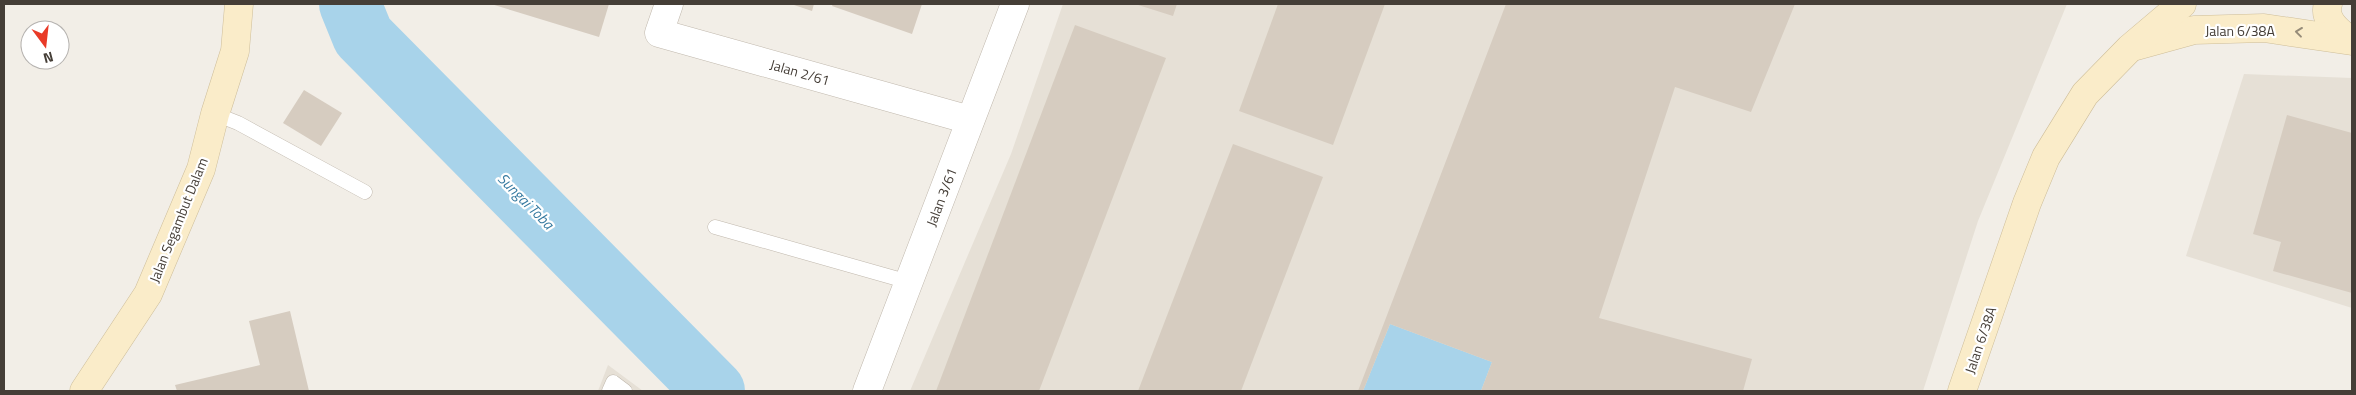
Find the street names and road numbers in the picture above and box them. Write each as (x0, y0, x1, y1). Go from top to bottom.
street label: Jalan 6/38A (2205, 20, 2275, 41)
street label: Jalan 2/61 (768, 53, 832, 91)
street label: Jalan Segambut Dalam (143, 154, 213, 286)
street label: Jalan 3/61 (920, 165, 962, 229)
street label: Jalan 6/38A (1959, 303, 2001, 376)

